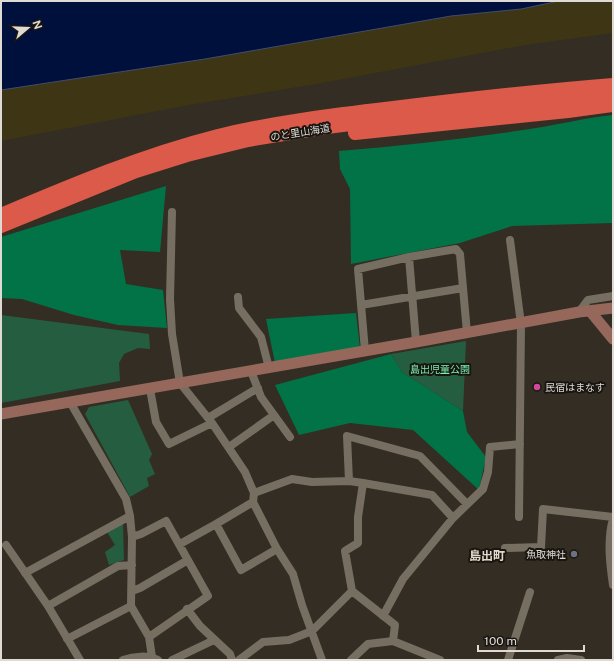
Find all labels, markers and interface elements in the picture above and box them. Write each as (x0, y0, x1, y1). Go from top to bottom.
north arrow (8, 8, 48, 48)
text: N (30, 19, 45, 31)
street label: のと里山海道 (269, 121, 331, 143)
park label: 島出児童公園 (410, 363, 470, 375)
place label: 民宿はまなす (545, 381, 605, 393)
marker: 民宿はまなす (532, 382, 542, 392)
place label: 魚取神社 (526, 548, 566, 560)
district label: 島出町 (469, 549, 505, 563)
marker: 魚取神社 (569, 549, 579, 559)
scale bar (478, 627, 584, 653)
text: 100 m (484, 634, 517, 648)

